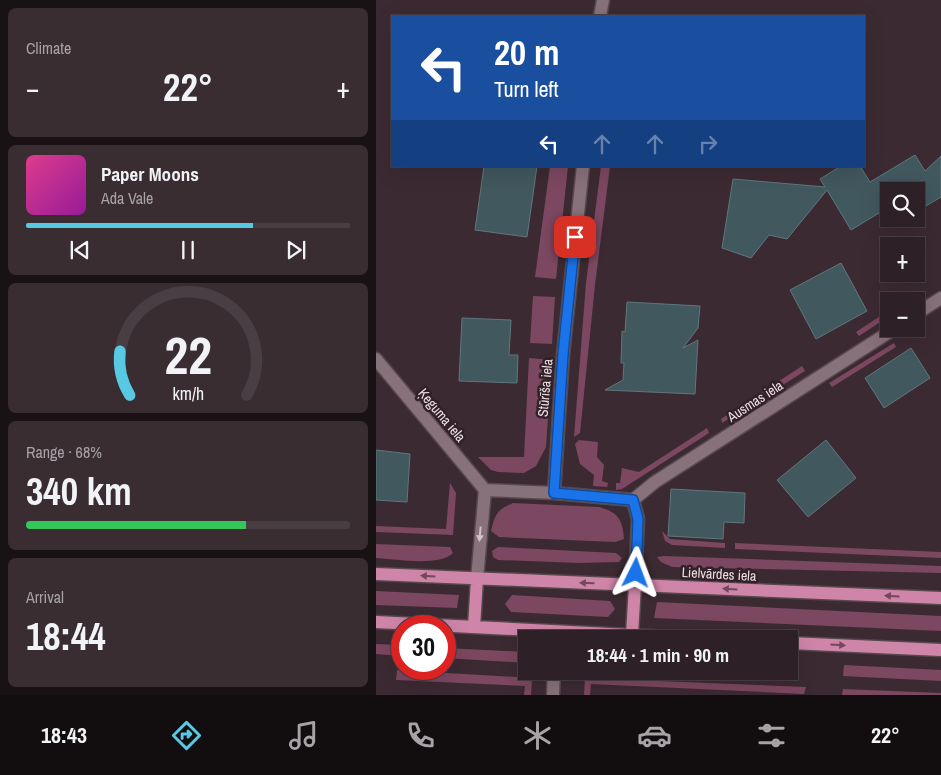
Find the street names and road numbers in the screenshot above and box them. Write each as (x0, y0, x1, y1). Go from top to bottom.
street label: Stūrīša iela (534, 358, 557, 418)
street label: Ausmas iela (723, 376, 787, 426)
street label: Ķeguma iela (414, 385, 470, 446)
street label: Lielvārdes iela (681, 563, 757, 585)

